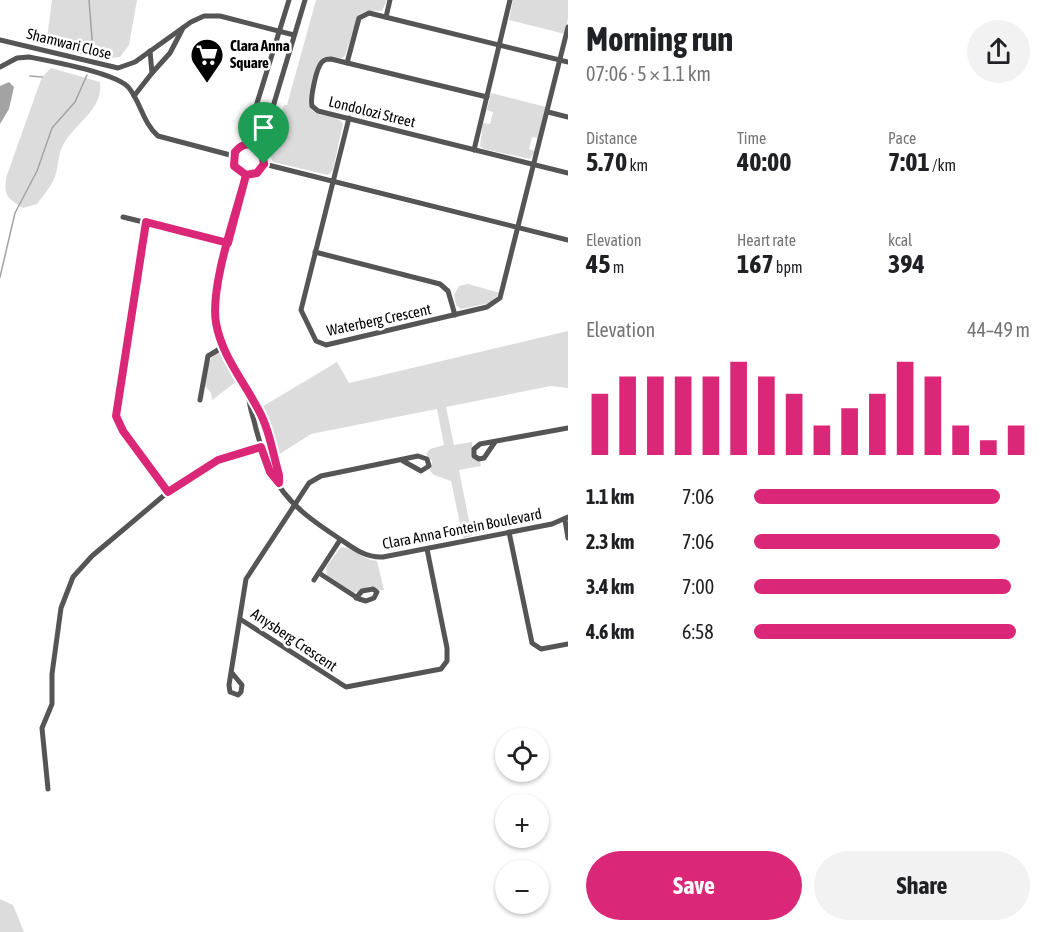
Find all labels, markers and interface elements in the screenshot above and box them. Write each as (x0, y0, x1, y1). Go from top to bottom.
text: Morning run (586, 20, 733, 58)
button: share (967, 20, 1030, 83)
street label: Shamwari Close (25, 25, 113, 62)
supermarket icon: Clara Anna Square (189, 37, 225, 84)
place label: Clara Anna Square (230, 37, 290, 71)
text: 07:06 · 5 × 1.1 km (586, 62, 711, 85)
street label: Londolozi Street (327, 93, 417, 131)
pin (238, 102, 289, 164)
icon: arrive (247, 111, 280, 144)
text: Distance (586, 129, 637, 147)
text: Time (737, 129, 766, 147)
text: Pace (888, 129, 916, 147)
text: 5.70 (586, 147, 627, 177)
text: 40:00 (737, 147, 792, 177)
text: 7:01 (888, 147, 930, 177)
text: km (627, 156, 648, 174)
text: /km (930, 156, 956, 174)
text: Elevation (586, 231, 641, 249)
text: Heart rate (737, 231, 796, 249)
text: kcal (888, 231, 912, 249)
text: 45 (586, 249, 610, 279)
text: 167 (737, 249, 774, 279)
text: 394 (888, 249, 925, 279)
text: m (610, 258, 624, 276)
text: bpm (774, 258, 803, 276)
street label: Waterberg Crescent (325, 300, 433, 339)
text: Elevation (586, 318, 655, 341)
text: 44–49 m (967, 318, 1030, 341)
text: 1.1 km (586, 485, 634, 508)
text: 7:06 (682, 485, 714, 508)
street label: Clara Anna Fontein Boulevard (381, 505, 543, 552)
text: 2.3 km (586, 530, 634, 553)
text: 7:06 (682, 530, 714, 553)
text: 3.4 km (586, 575, 634, 598)
text: 7:00 (682, 575, 714, 598)
street label: Anysberg Crescent (248, 605, 340, 675)
text: 4.6 km (586, 620, 634, 643)
text: 6:58 (682, 620, 714, 643)
map controls (495, 728, 549, 914)
button: locate (495, 728, 549, 782)
button: + (495, 794, 549, 848)
button: Save (586, 851, 802, 920)
button: Share (814, 851, 1030, 920)
button: − (495, 860, 549, 914)

